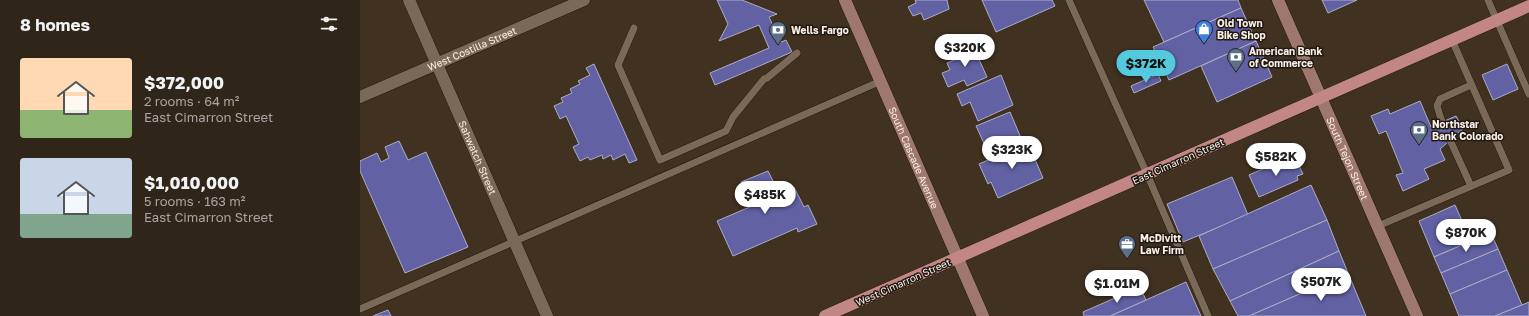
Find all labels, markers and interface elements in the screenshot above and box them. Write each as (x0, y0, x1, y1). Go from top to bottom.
icon: filters (318, 13, 340, 35)
text: 8 homes (20, 14, 90, 35)
place label: Old Town Bike Shop (1217, 17, 1266, 41)
shop icon: Old Town Bike Shop (1194, 19, 1214, 44)
bank icon: Wells Fargo (768, 20, 788, 45)
street label: West Costilla Street (426, 24, 518, 73)
place label: Wells Fargo (791, 24, 849, 36)
pin: $320K (937, 34, 993, 68)
text: $320K (944, 39, 986, 55)
place label: American Bank of Commerce (1249, 45, 1322, 69)
bank icon: American Bank of Commerce (1226, 47, 1246, 72)
pin: $372K (1118, 50, 1174, 84)
text: $372K (1125, 55, 1167, 71)
text: $372,000 (144, 72, 224, 93)
icon: home (52, 74, 100, 122)
text: 2 rooms · 64 m² (144, 93, 239, 109)
street label: South Cascade Avenue (886, 105, 941, 211)
text: East Cimarron Street (144, 109, 273, 125)
street label: South Tejon Street (1324, 115, 1371, 202)
place label: Northstar Bank Colorado (1432, 118, 1503, 142)
street label: Sahwatch Street (456, 119, 499, 196)
bank icon: Northstar Bank Colorado (1409, 120, 1429, 145)
street label: East Cimarron Street (1130, 135, 1226, 187)
pin: $323K (984, 136, 1040, 170)
text: $323K (991, 141, 1033, 157)
pin: $582K (1248, 143, 1304, 177)
text: $582K (1255, 148, 1297, 164)
text: $1,010,000 (144, 172, 239, 193)
icon: home (52, 174, 100, 222)
pin: $485K (737, 181, 793, 215)
text: $485K (744, 186, 786, 202)
text: 5 rooms · 163 m² (144, 193, 245, 209)
text: East Cimarron Street (144, 209, 273, 225)
pin: $870K (1438, 219, 1494, 253)
text: $870K (1445, 224, 1487, 240)
place label: McDivitt Law Firm (1140, 232, 1184, 256)
office icon: McDivitt Law Firm (1117, 234, 1137, 259)
street label: West Cimarron Street (854, 256, 952, 308)
pin: $507K (1293, 268, 1349, 302)
pin: $1.01M (1084, 270, 1150, 304)
text: $507K (1300, 273, 1342, 289)
text: $1.01M (1094, 275, 1140, 291)

